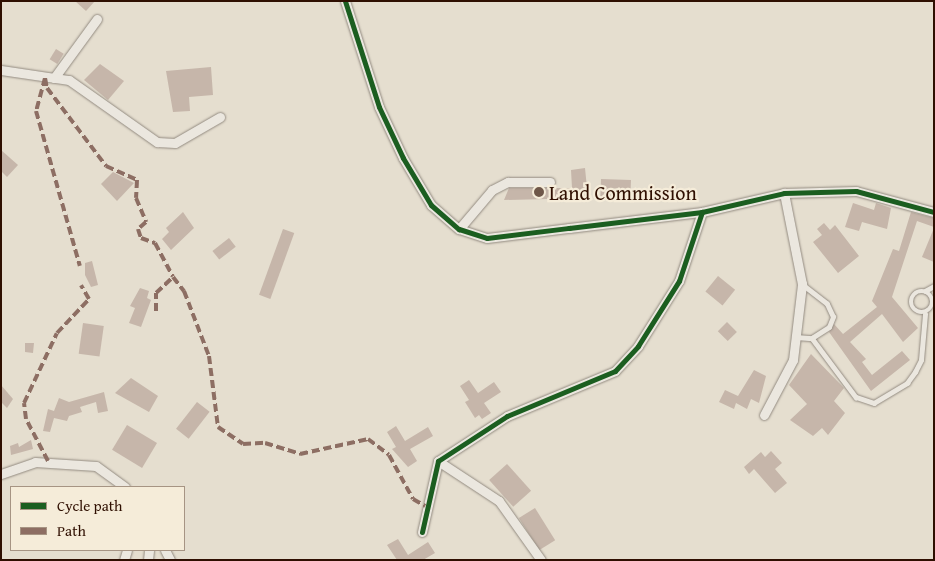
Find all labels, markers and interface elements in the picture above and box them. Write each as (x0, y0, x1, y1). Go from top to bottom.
place label: Land Commission (549, 180, 697, 204)
marker: Land Commission (533, 186, 545, 198)
legend (10, 486, 185, 551)
text: Cycle path (57, 495, 123, 516)
text: Path (57, 520, 86, 541)

